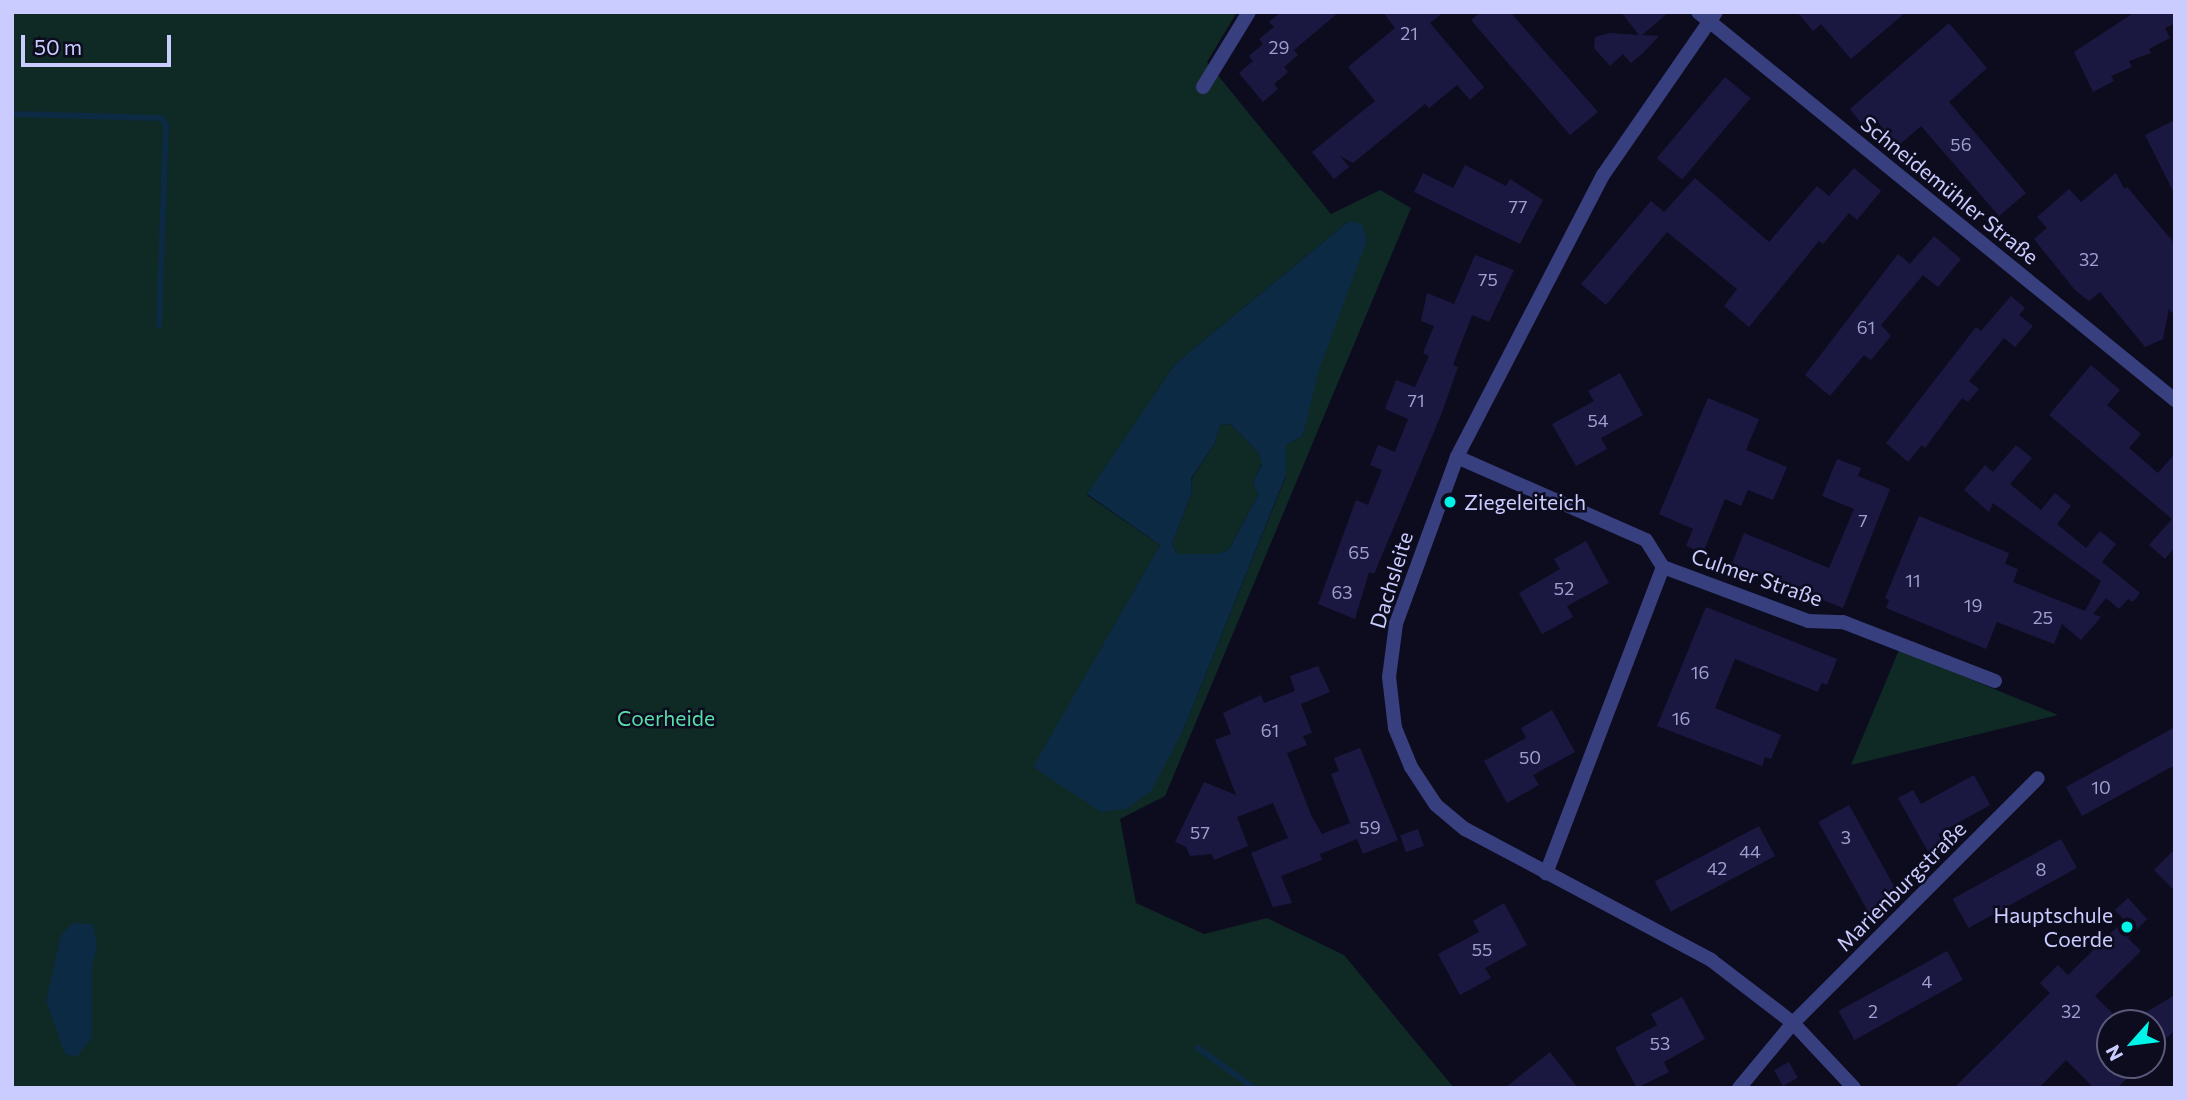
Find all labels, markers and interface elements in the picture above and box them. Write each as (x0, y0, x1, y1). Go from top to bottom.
scale bar (24, 21, 175, 65)
house number: 21 (1400, 22, 1418, 44)
text: 50 m (34, 34, 82, 59)
house number: 29 (1269, 36, 1289, 58)
street label: Schneidemühler Straße (1856, 111, 2044, 269)
house number: 56 (1950, 133, 1972, 155)
house number: 77 (1508, 195, 1528, 217)
house number: 32 (2079, 248, 2099, 270)
house number: 75 (1478, 268, 1498, 290)
house number: 61 (1857, 316, 1875, 338)
house number: 71 (1407, 389, 1425, 411)
house number: 54 (1587, 409, 1609, 431)
place label: Ziegeleiteich (1464, 489, 1586, 515)
marker: Ziegeleiteich (1442, 494, 1458, 510)
house number: 7 (1858, 509, 1868, 531)
street label: Dachsleite (1364, 529, 1418, 631)
house number: 65 (1348, 541, 1370, 563)
street label: Culmer Straße (1688, 543, 1826, 611)
house number: 11 (1905, 569, 1921, 591)
house number: 52 (1554, 577, 1574, 599)
house number: 63 (1331, 581, 1353, 603)
house number: 19 (1964, 594, 1982, 616)
house number: 25 (2033, 606, 2053, 628)
house number: 16 (1691, 661, 1709, 683)
park label: Coerheide (617, 705, 715, 731)
house number: 16 (1672, 707, 1690, 729)
house number: 61 (1261, 719, 1279, 741)
house number: 50 (1519, 746, 1541, 768)
house number: 10 (2091, 776, 2111, 798)
house number: 59 (1359, 816, 1381, 838)
street label: Marienburgstraße (1831, 816, 1971, 956)
house number: 57 (1190, 821, 1210, 843)
house number: 3 (1841, 826, 1851, 848)
house number: 44 (1739, 840, 1761, 862)
house number: 42 (1707, 857, 1727, 879)
house number: 8 (2036, 858, 2046, 880)
place label: Hauptschule Coerde (1994, 902, 2113, 952)
marker: Hauptschule Coerde (2119, 919, 2135, 935)
house number: 55 (1472, 938, 1492, 960)
house number: 4 (1922, 970, 1932, 992)
house number: 2 (1868, 1000, 1878, 1022)
house number: 32 (2061, 1000, 2081, 1022)
north arrow (2096, 1009, 2166, 1079)
house number: 53 (1650, 1032, 1670, 1054)
text: N (2100, 1041, 2127, 1065)

